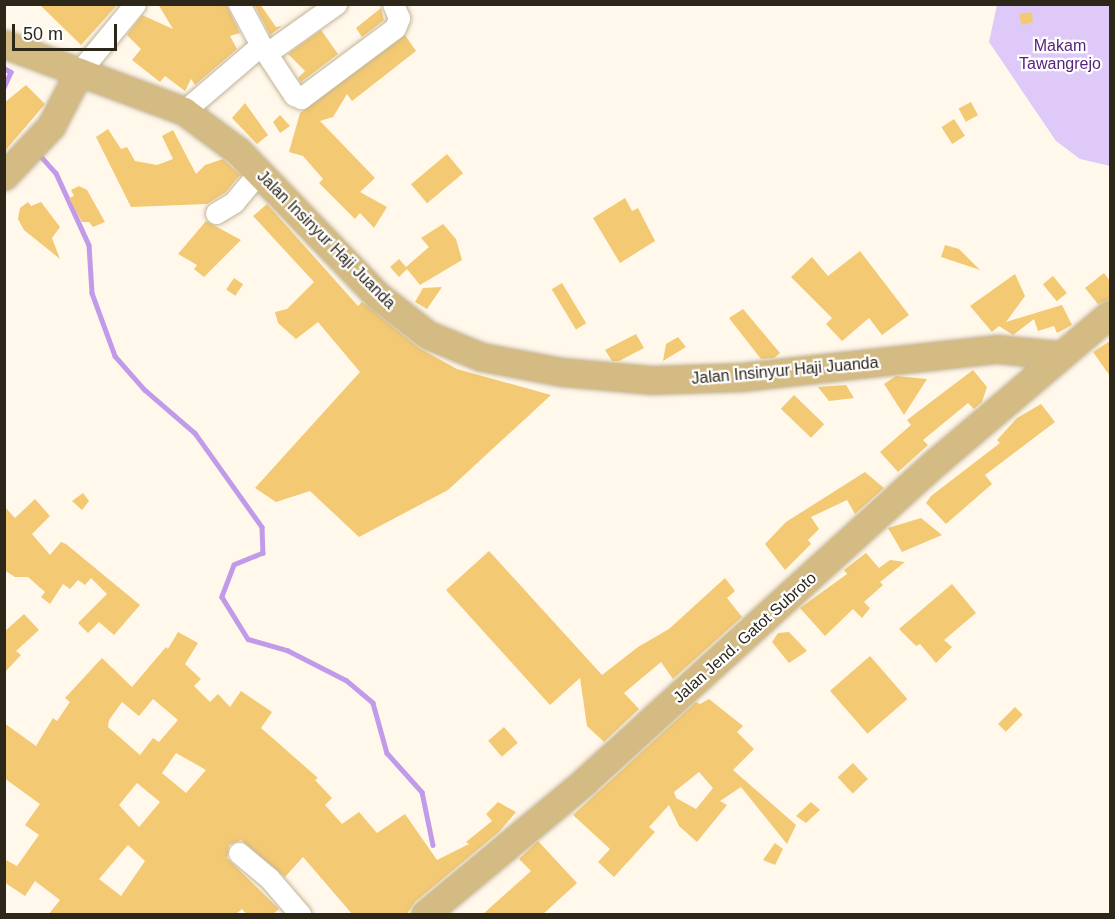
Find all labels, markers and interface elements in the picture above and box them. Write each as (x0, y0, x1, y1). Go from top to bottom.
scale bar (15, 12, 120, 50)
text: 50 m (23, 24, 63, 44)
park label: Makam Tawangrejo (1019, 36, 1101, 74)
street label: Jalan Insinyur Haji Juanda (253, 167, 399, 313)
street label: Jalan Insinyur Haji Juanda (691, 353, 879, 389)
street label: Jalan Jend. Gatot Subroto (670, 569, 820, 707)

